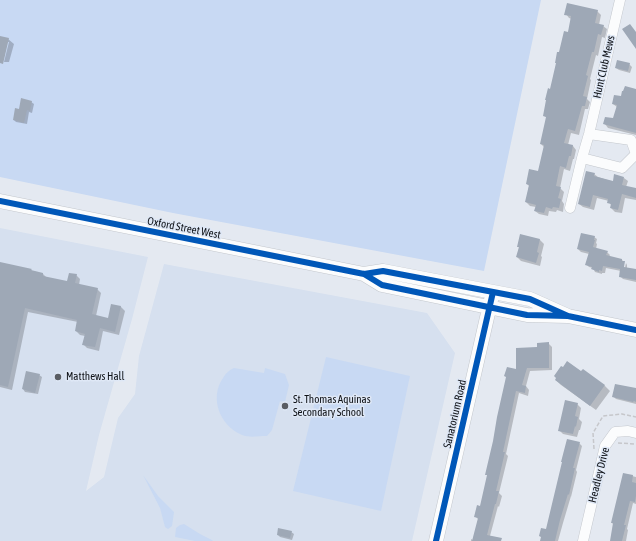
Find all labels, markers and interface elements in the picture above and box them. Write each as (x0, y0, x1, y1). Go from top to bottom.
street label: Hunt Club Mews (590, 34, 618, 100)
street label: Oxford Street West (146, 214, 222, 242)
place label: Matthews Hall (66, 370, 124, 384)
marker: Matthews Hall (53, 372, 63, 382)
street label: Sanatorium Road (441, 378, 469, 450)
place label: St. Thomas Aquinas Secondary School (293, 393, 371, 419)
marker: St. Thomas Aquinas Secondary School (280, 401, 290, 411)
street label: Headley Drive (586, 446, 612, 504)

